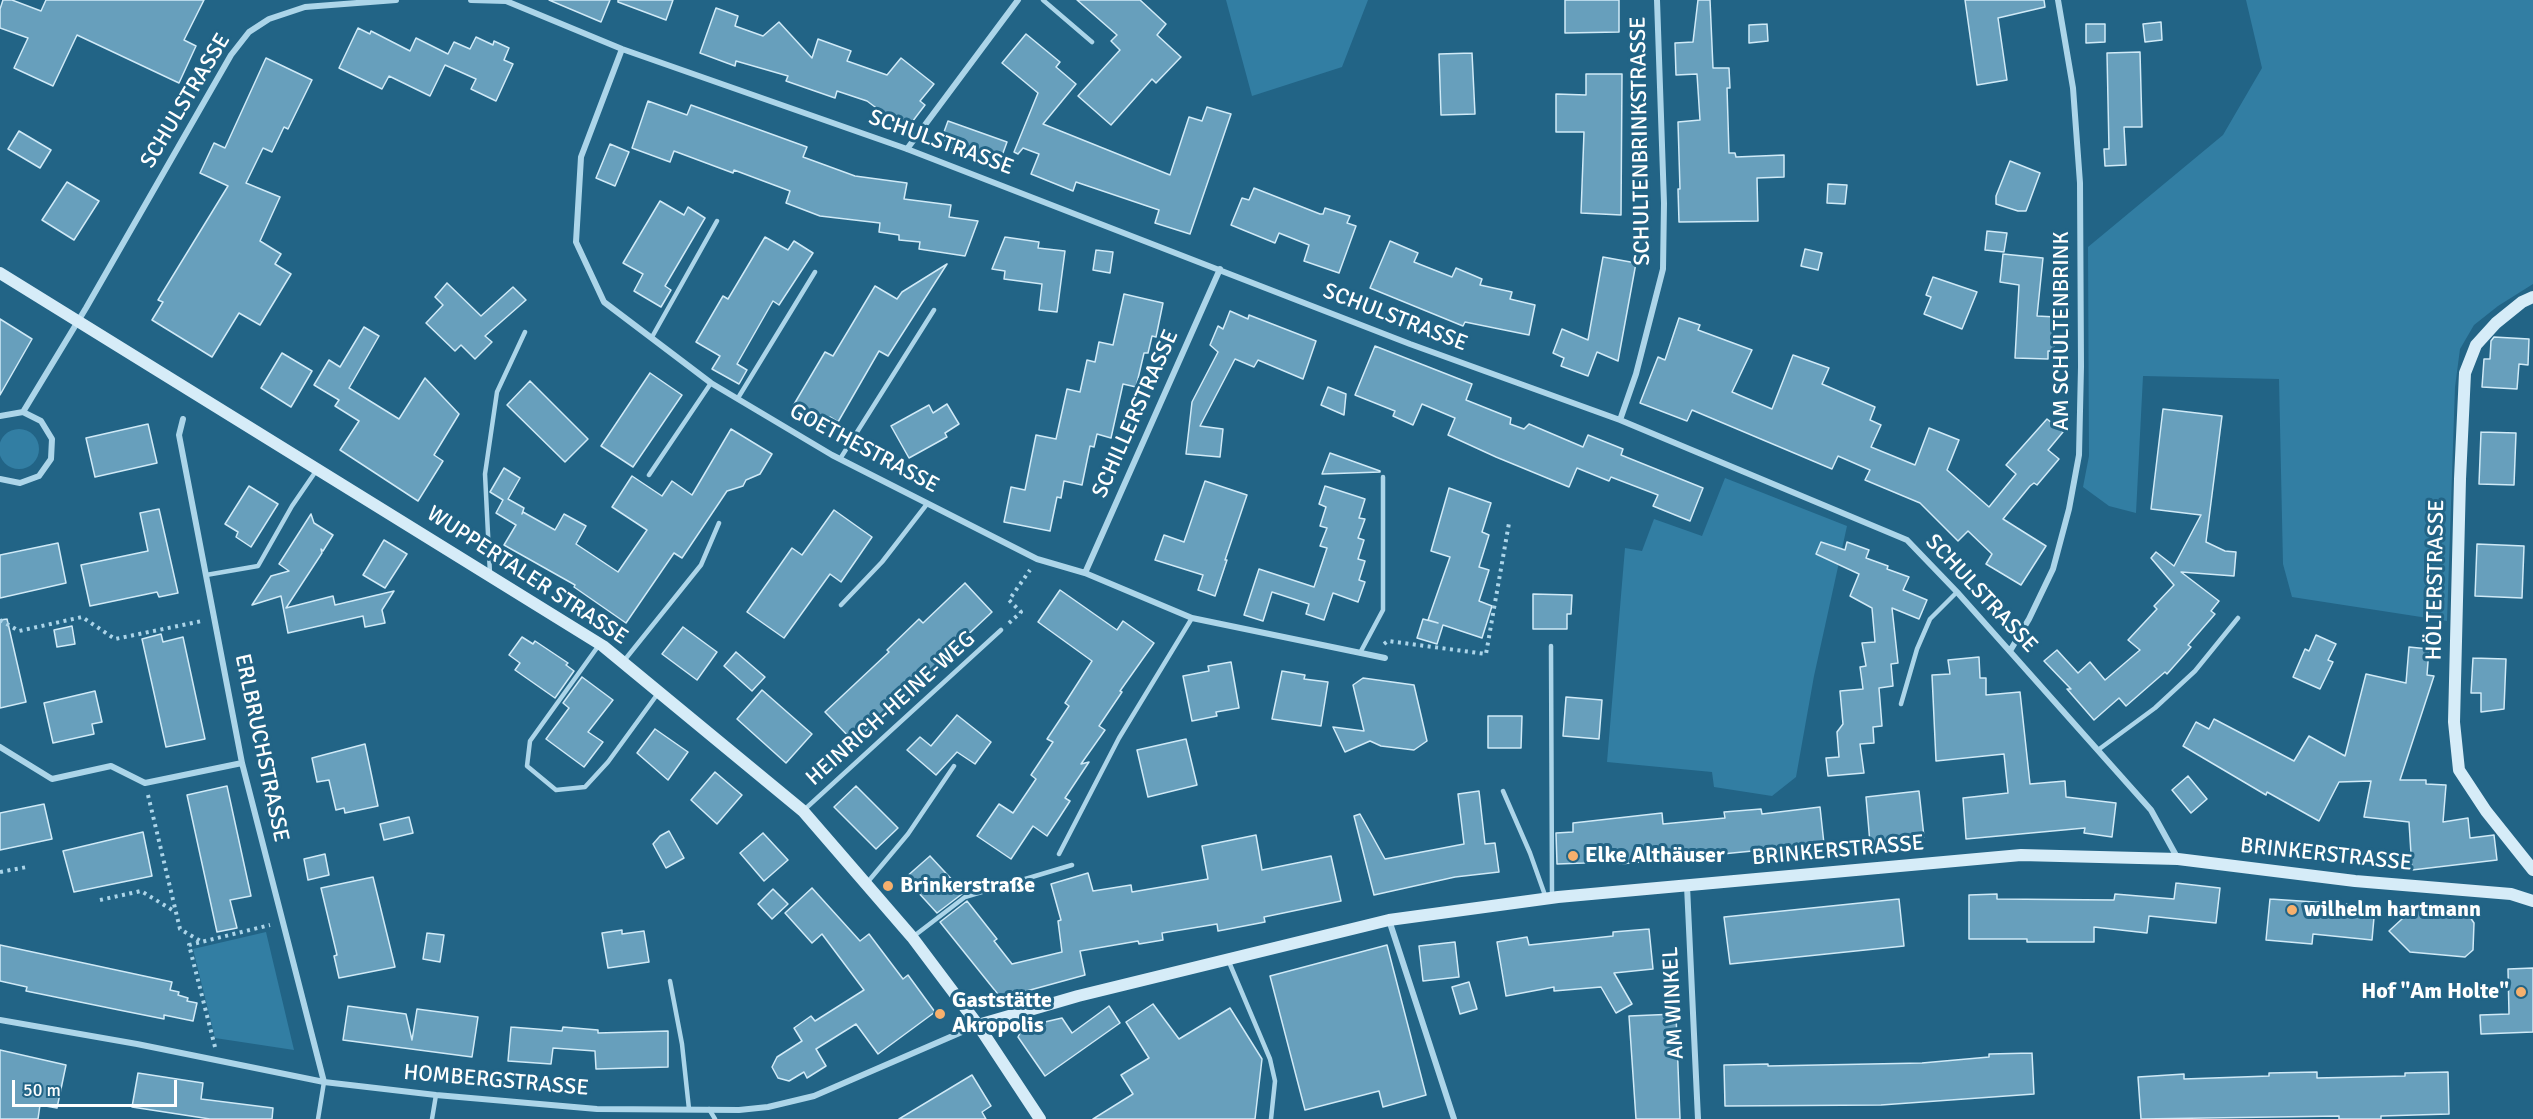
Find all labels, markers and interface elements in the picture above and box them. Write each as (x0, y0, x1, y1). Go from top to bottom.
street label: SCHULTENBRINKSTRASSE (1626, 16, 1656, 266)
street label: SCHULSTRASSE (135, 29, 237, 173)
street label: SCHULSTRASSE (865, 105, 1017, 181)
street label: AM SCHULTENBRINK (2049, 231, 2075, 431)
street label: SCHULSTRASSE (1319, 278, 1471, 358)
street label: SCHILLERSTRASSE (1087, 326, 1185, 502)
street label: GOETHESTRASSE (785, 399, 943, 499)
street label: HÖLTERSTRASSE (2421, 499, 2451, 661)
street label: WUPPERTALER STRASSE (421, 501, 633, 651)
street label: SCHULSTRASSE (1919, 529, 2043, 659)
street label: HEINRICH-HEINE-WEG (801, 626, 981, 792)
street label: ERLBRUCHSTRASSE (228, 651, 294, 845)
street label: BRINKERSTRASSE (1751, 830, 1925, 872)
street label: BRINKERSTRASSE (2239, 833, 2413, 877)
place label: Elke Althäuser (1585, 843, 1725, 869)
marker: Elke Althäuser (1566, 849, 1580, 863)
place label: Brinkerstraße (900, 873, 1035, 899)
marker: Brinkerstraße (881, 879, 895, 893)
place label: wilhelm hartmann (2304, 897, 2481, 923)
marker: wilhelm hartmann (2285, 903, 2299, 917)
street label: AM WINKEL (1658, 946, 1690, 1060)
place label: Hof "Am Holte" (2361, 979, 2509, 1005)
marker: Hof "Am Holte" (2514, 985, 2528, 999)
place label: Gaststätte Akropolis (952, 988, 1052, 1040)
marker: Gaststätte Akropolis (933, 1007, 947, 1021)
street label: HOMBERGSTRASSE (402, 1060, 590, 1102)
scale bar (15, 1068, 180, 1106)
text: 50 m (23, 1079, 61, 1101)

